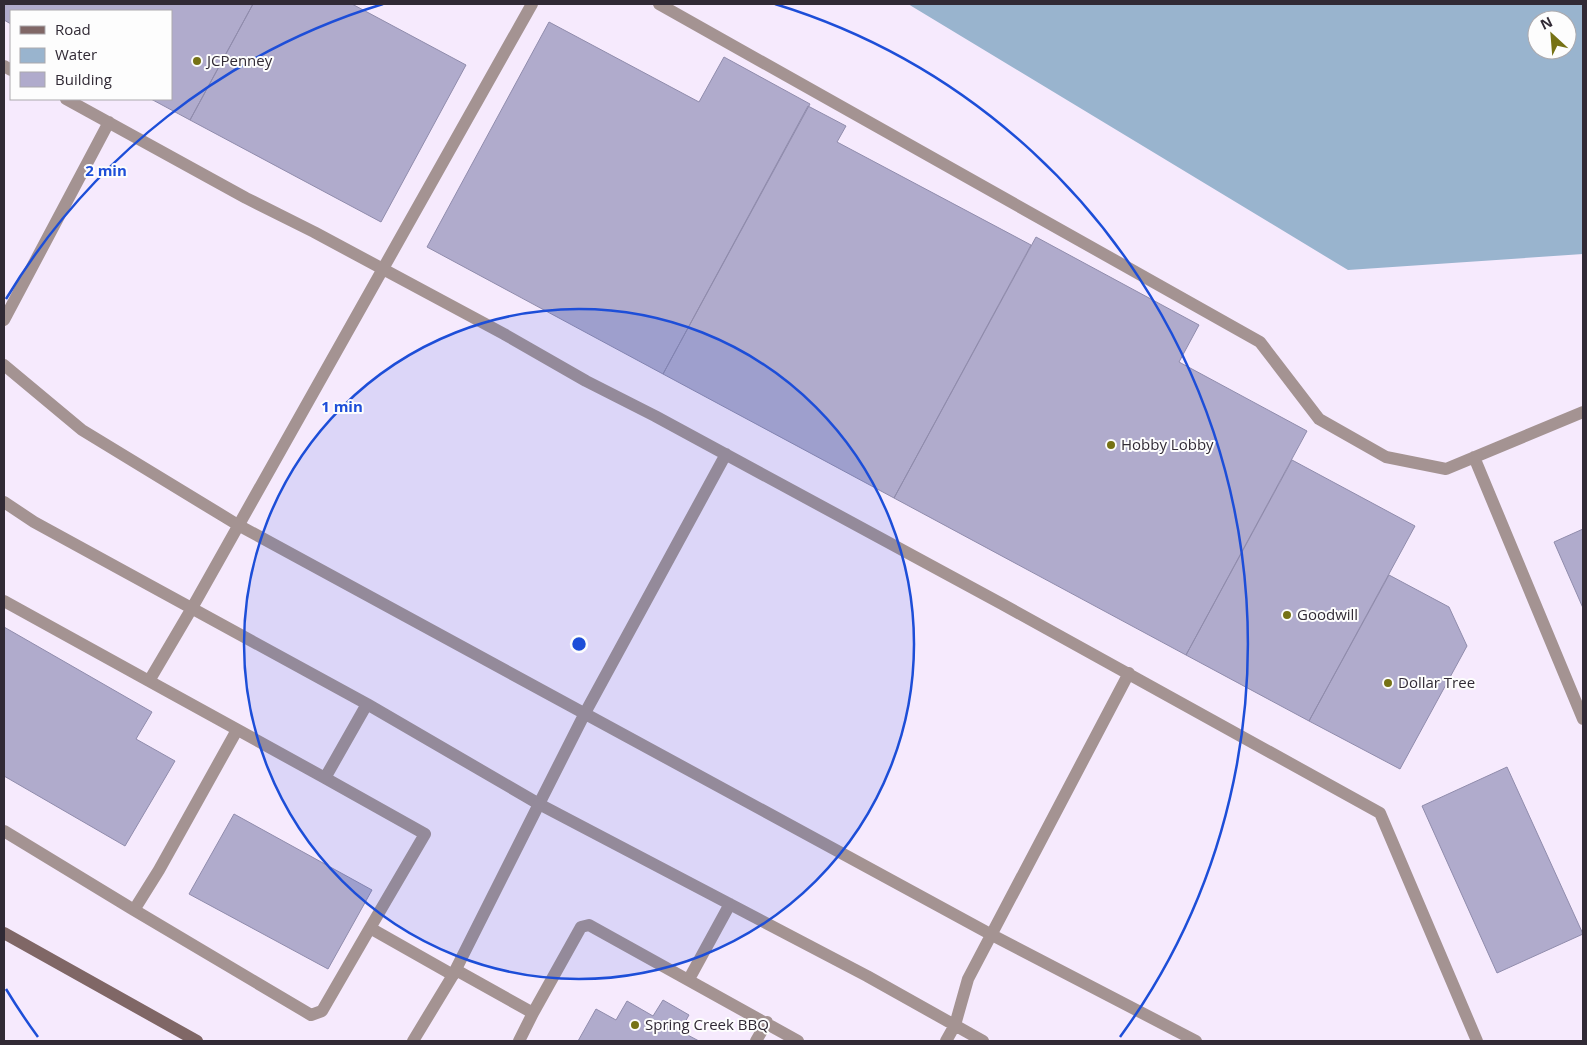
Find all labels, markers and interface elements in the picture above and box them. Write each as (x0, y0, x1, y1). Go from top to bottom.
legend (10, 10, 172, 100)
north arrow (1527, 10, 1577, 60)
text: N (1537, 12, 1555, 34)
text: Road (55, 19, 91, 39)
text: Water (55, 44, 97, 64)
place label: JCPenney (205, 50, 273, 70)
marker: JCPenney (191, 55, 203, 67)
text: Building (55, 69, 112, 89)
text: 2 min (85, 160, 127, 180)
text: 1 min (321, 396, 363, 416)
place label: Hobby Lobby (1121, 434, 1214, 454)
marker: Hobby Lobby (1105, 439, 1117, 451)
place label: Goodwill (1297, 604, 1358, 624)
marker: Goodwill (1281, 609, 1293, 621)
centre of rings (570, 635, 588, 653)
place label: Dollar Tree (1398, 672, 1475, 692)
marker: Dollar Tree (1382, 677, 1394, 689)
place label: Spring Creek BBQ (645, 1014, 769, 1034)
marker: Spring Creek BBQ (629, 1019, 641, 1031)

